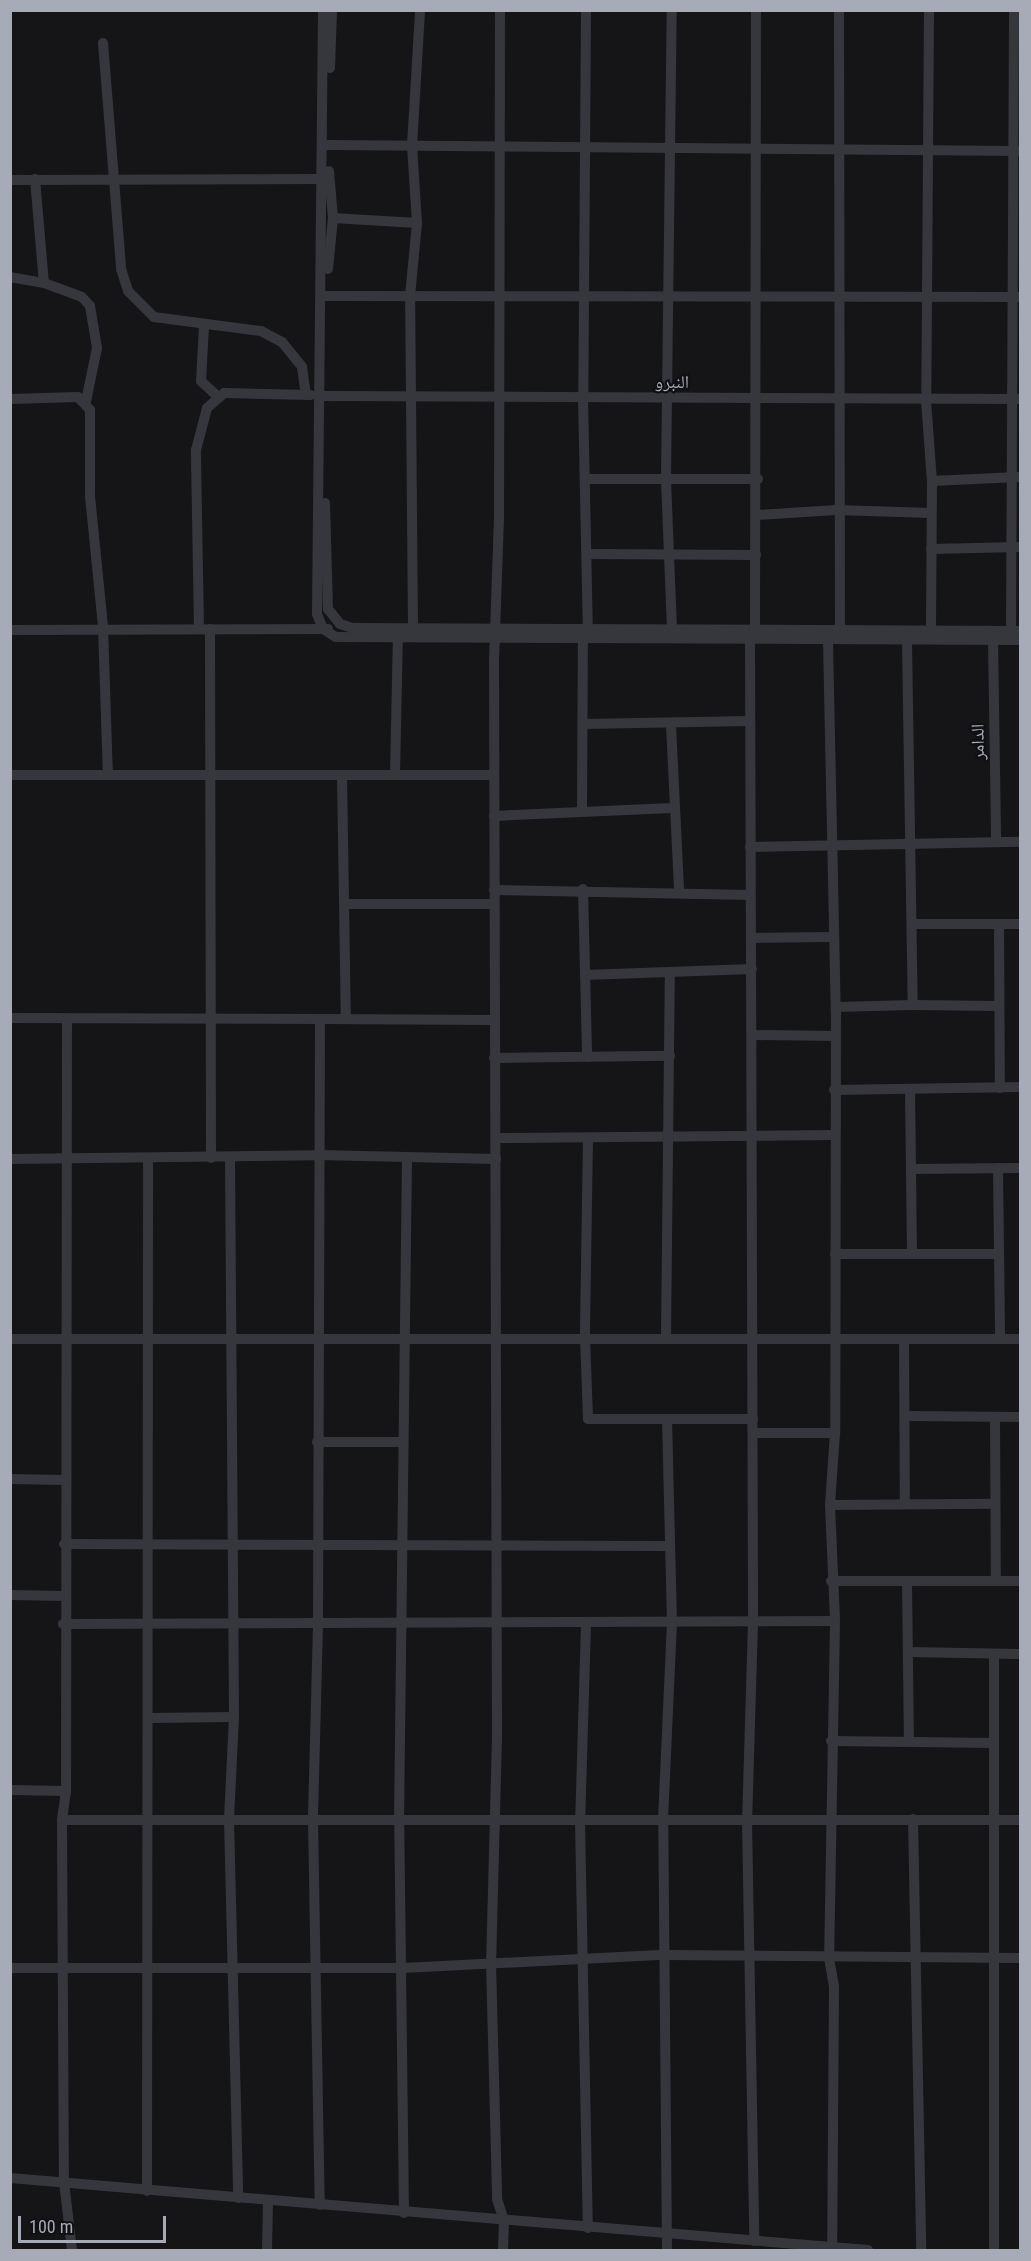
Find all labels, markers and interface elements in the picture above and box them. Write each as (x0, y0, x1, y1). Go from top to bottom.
street label: النبرو (655, 371, 689, 393)
street label: الدامر (967, 724, 989, 760)
scale bar (21, 2204, 170, 2242)
text: 100 m (29, 2216, 73, 2237)

